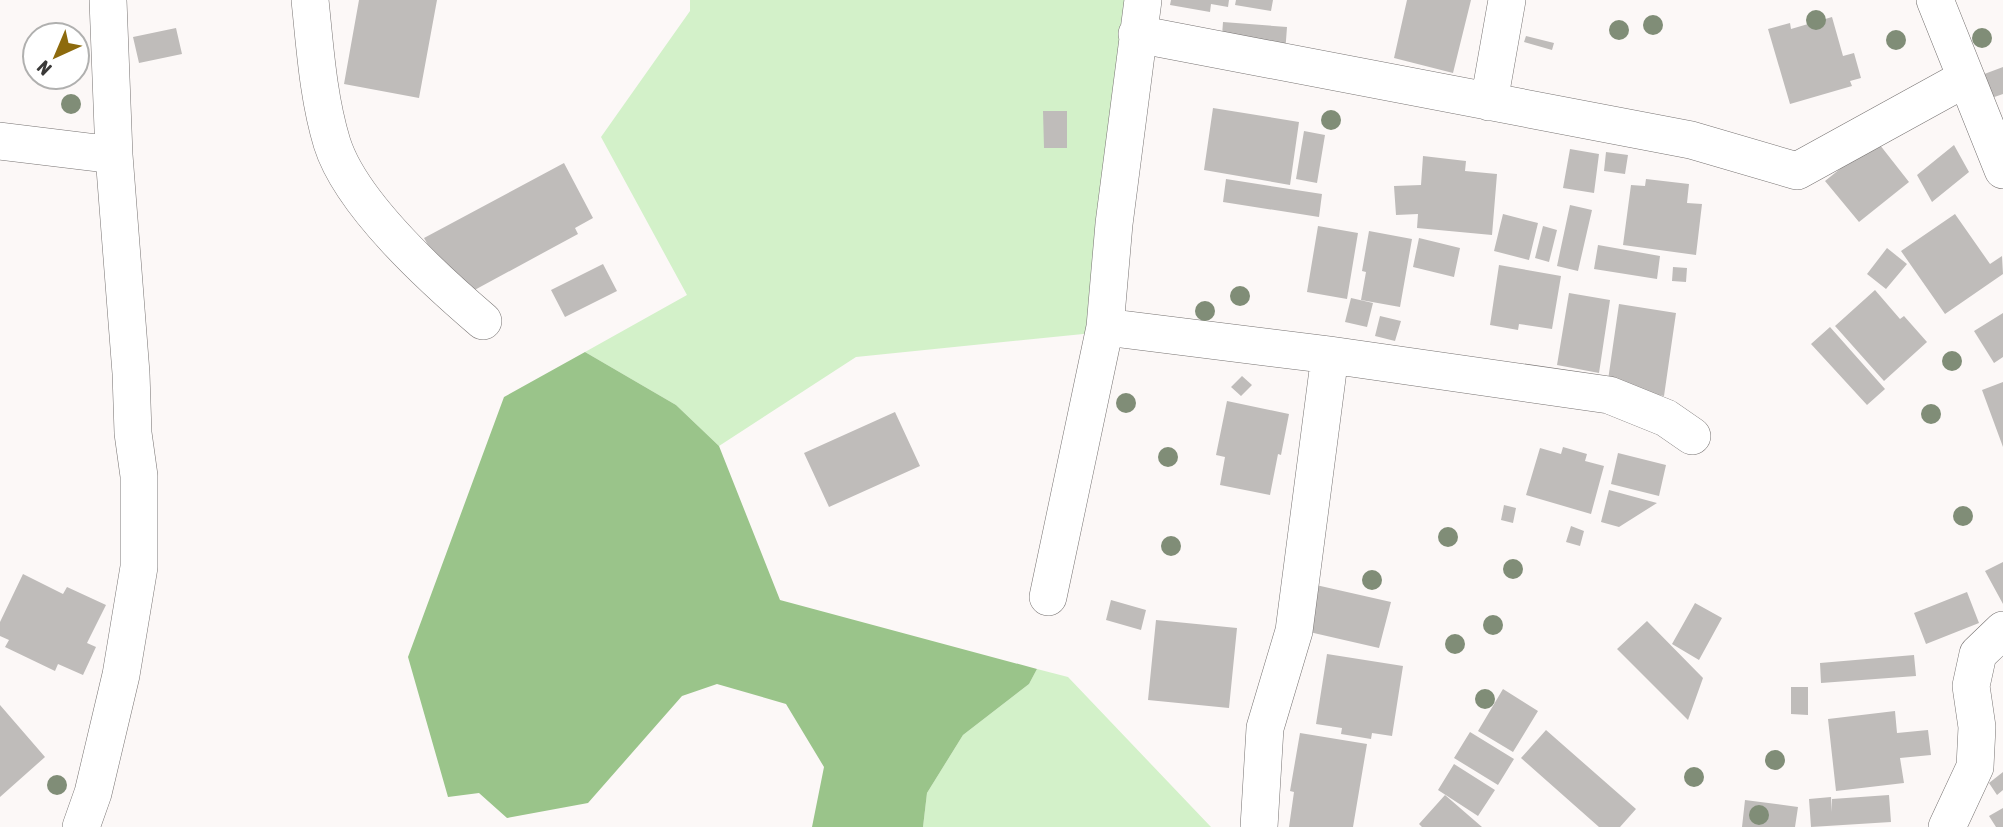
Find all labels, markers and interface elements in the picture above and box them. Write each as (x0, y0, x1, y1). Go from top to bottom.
north arrow (21, 21, 91, 91)
text: N (33, 56, 56, 80)

